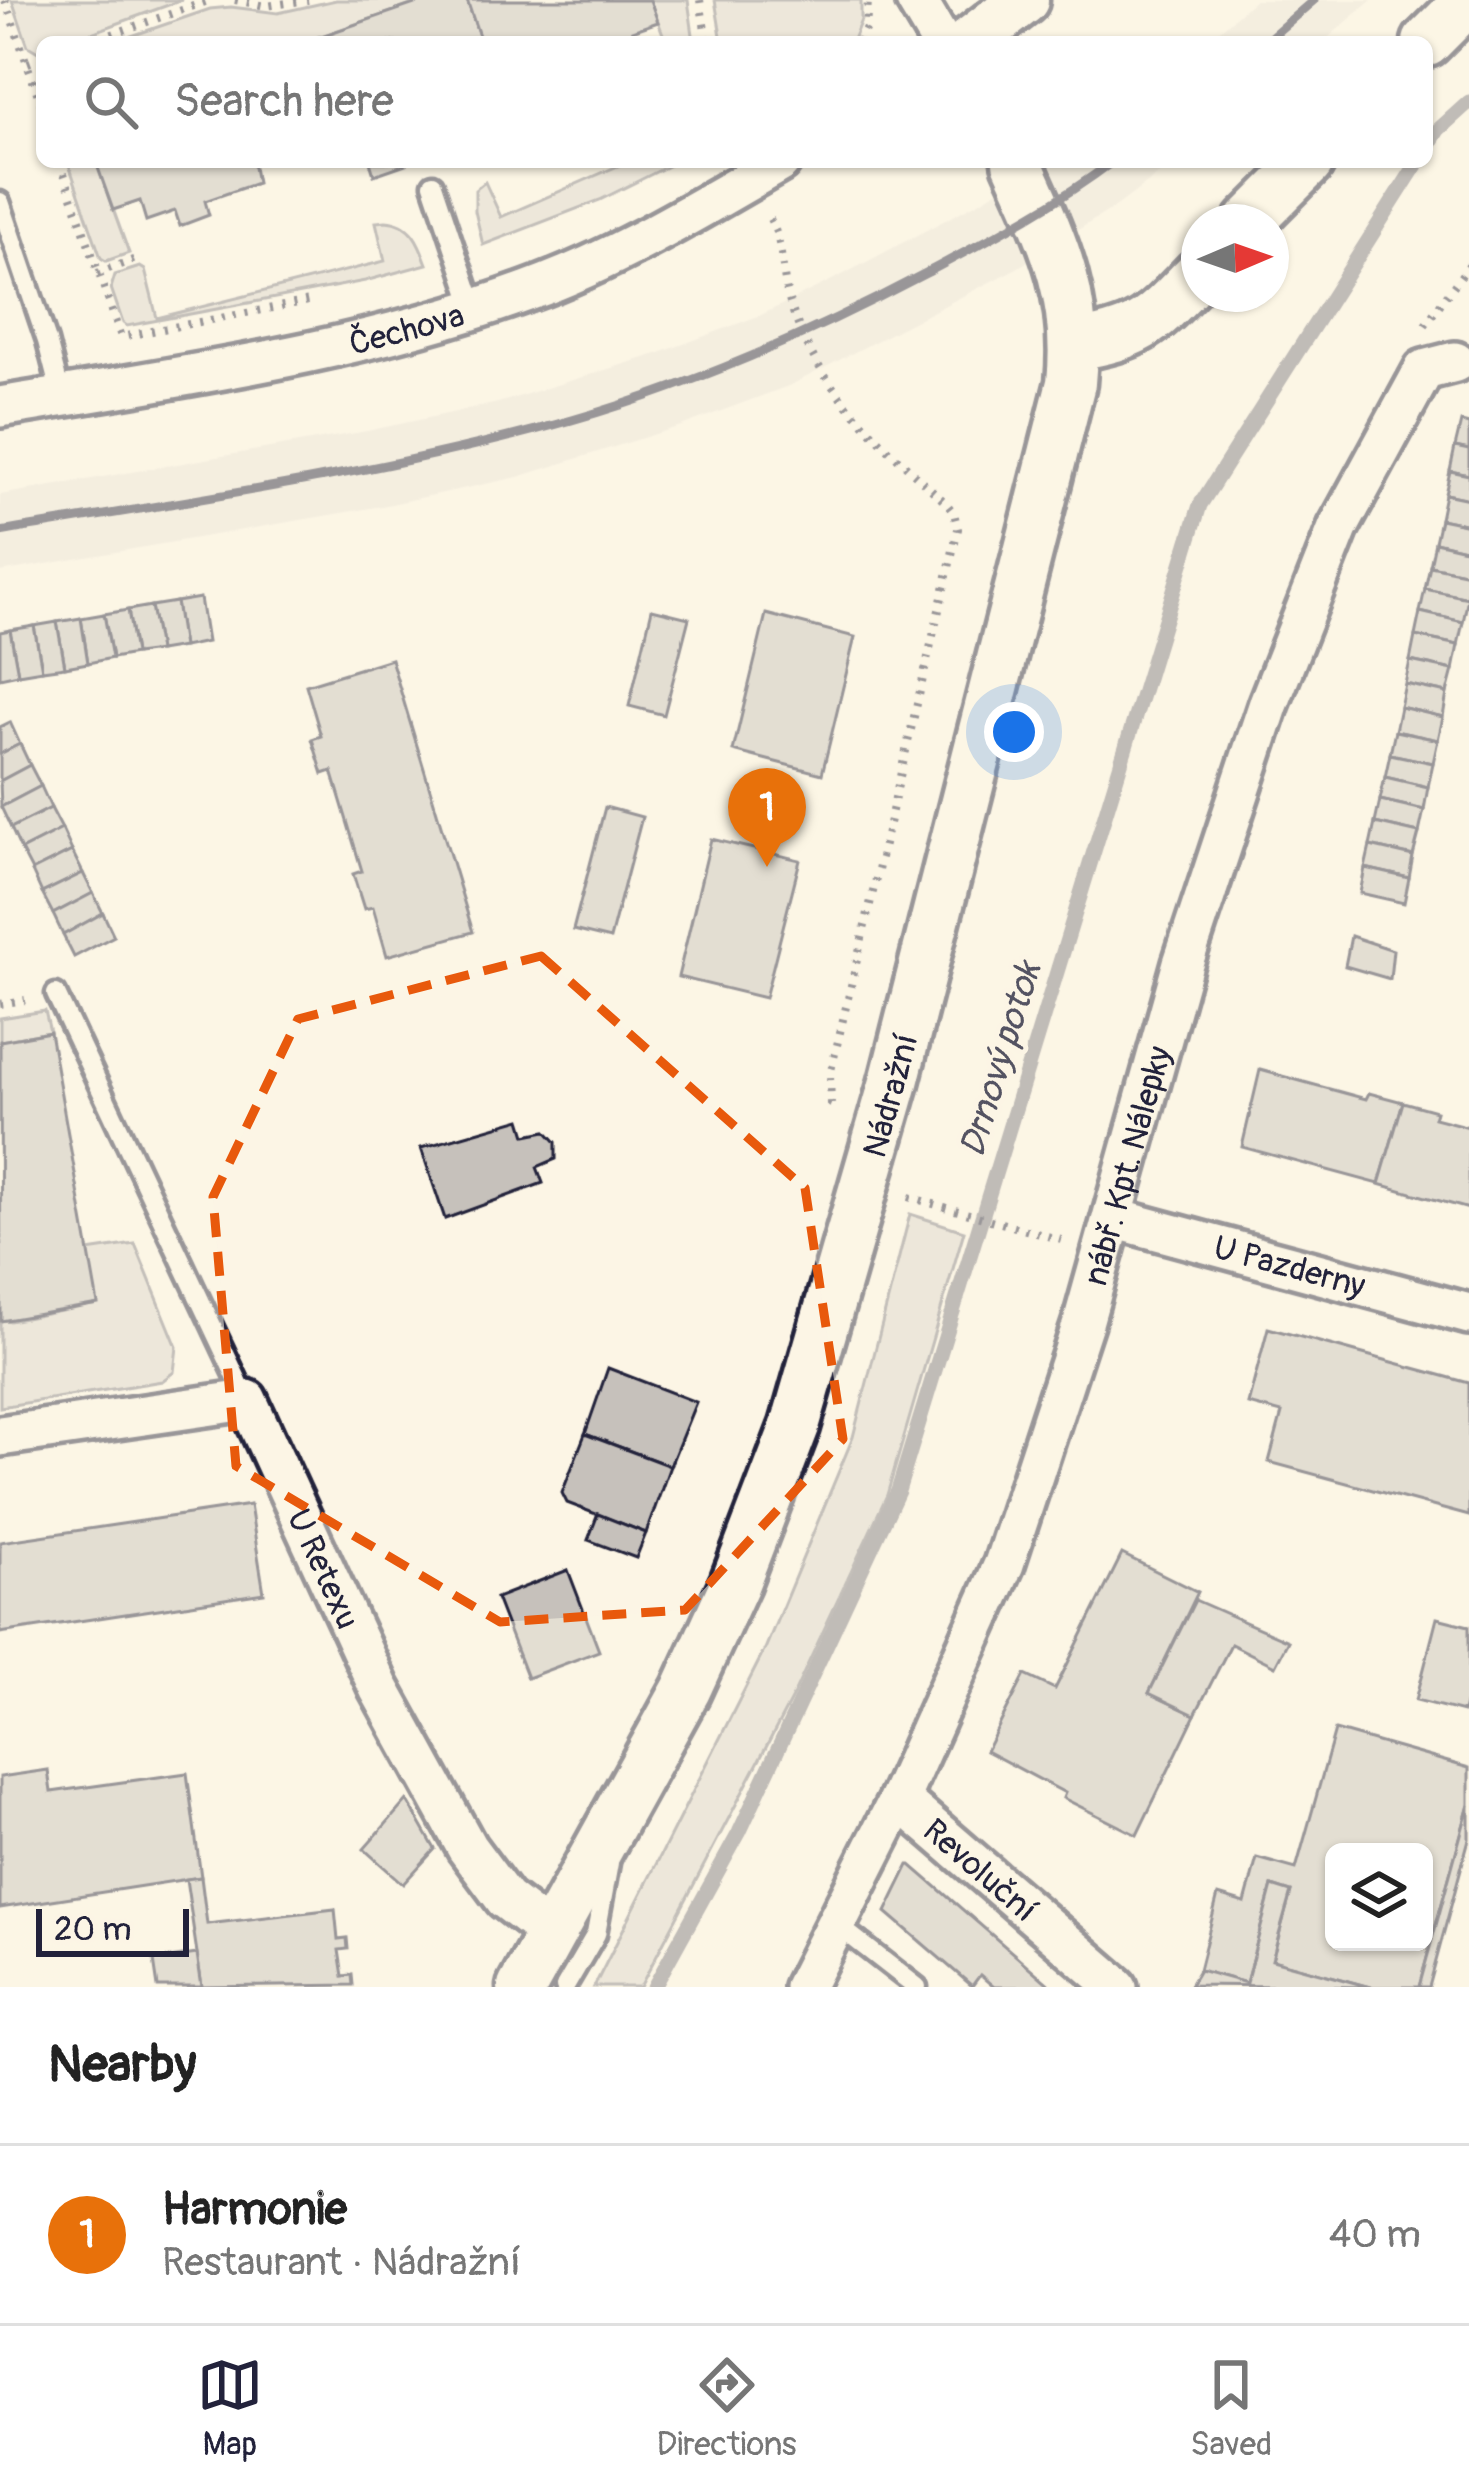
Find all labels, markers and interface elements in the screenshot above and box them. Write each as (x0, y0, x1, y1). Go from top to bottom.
search box (36, 36, 1433, 168)
icon: search (78, 69, 144, 135)
text: Search here (174, 74, 394, 130)
north arrow (1181, 204, 1289, 312)
street label: Čechova (345, 295, 469, 365)
your location (984, 702, 1044, 762)
pin: 1 (728, 768, 806, 867)
water label: Drnový potok (950, 954, 1052, 1162)
street label: Nádražní (854, 1030, 927, 1162)
street label: nábř. Kpt. Nálepky (1075, 1042, 1181, 1290)
street label: U Pazderny (1209, 1227, 1370, 1307)
street label: U Retexu (278, 1503, 368, 1635)
street label: Revoluční (914, 1810, 1045, 1931)
map controls (1325, 1843, 1433, 1951)
button: layers (1325, 1843, 1433, 1951)
scale bar (36, 1903, 189, 1956)
text: 20 m (54, 1909, 131, 1950)
text: Nearby (48, 2033, 196, 2097)
text: Harmonie (162, 2182, 347, 2238)
text: 1 (79, 2210, 95, 2259)
text: 40 m (1329, 2210, 1421, 2259)
text: Restaurant · Nádražní (162, 2238, 521, 2287)
tab: Map (197, 2352, 263, 2465)
tab: Directions (657, 2352, 797, 2465)
tab: Saved (1190, 2352, 1272, 2465)

